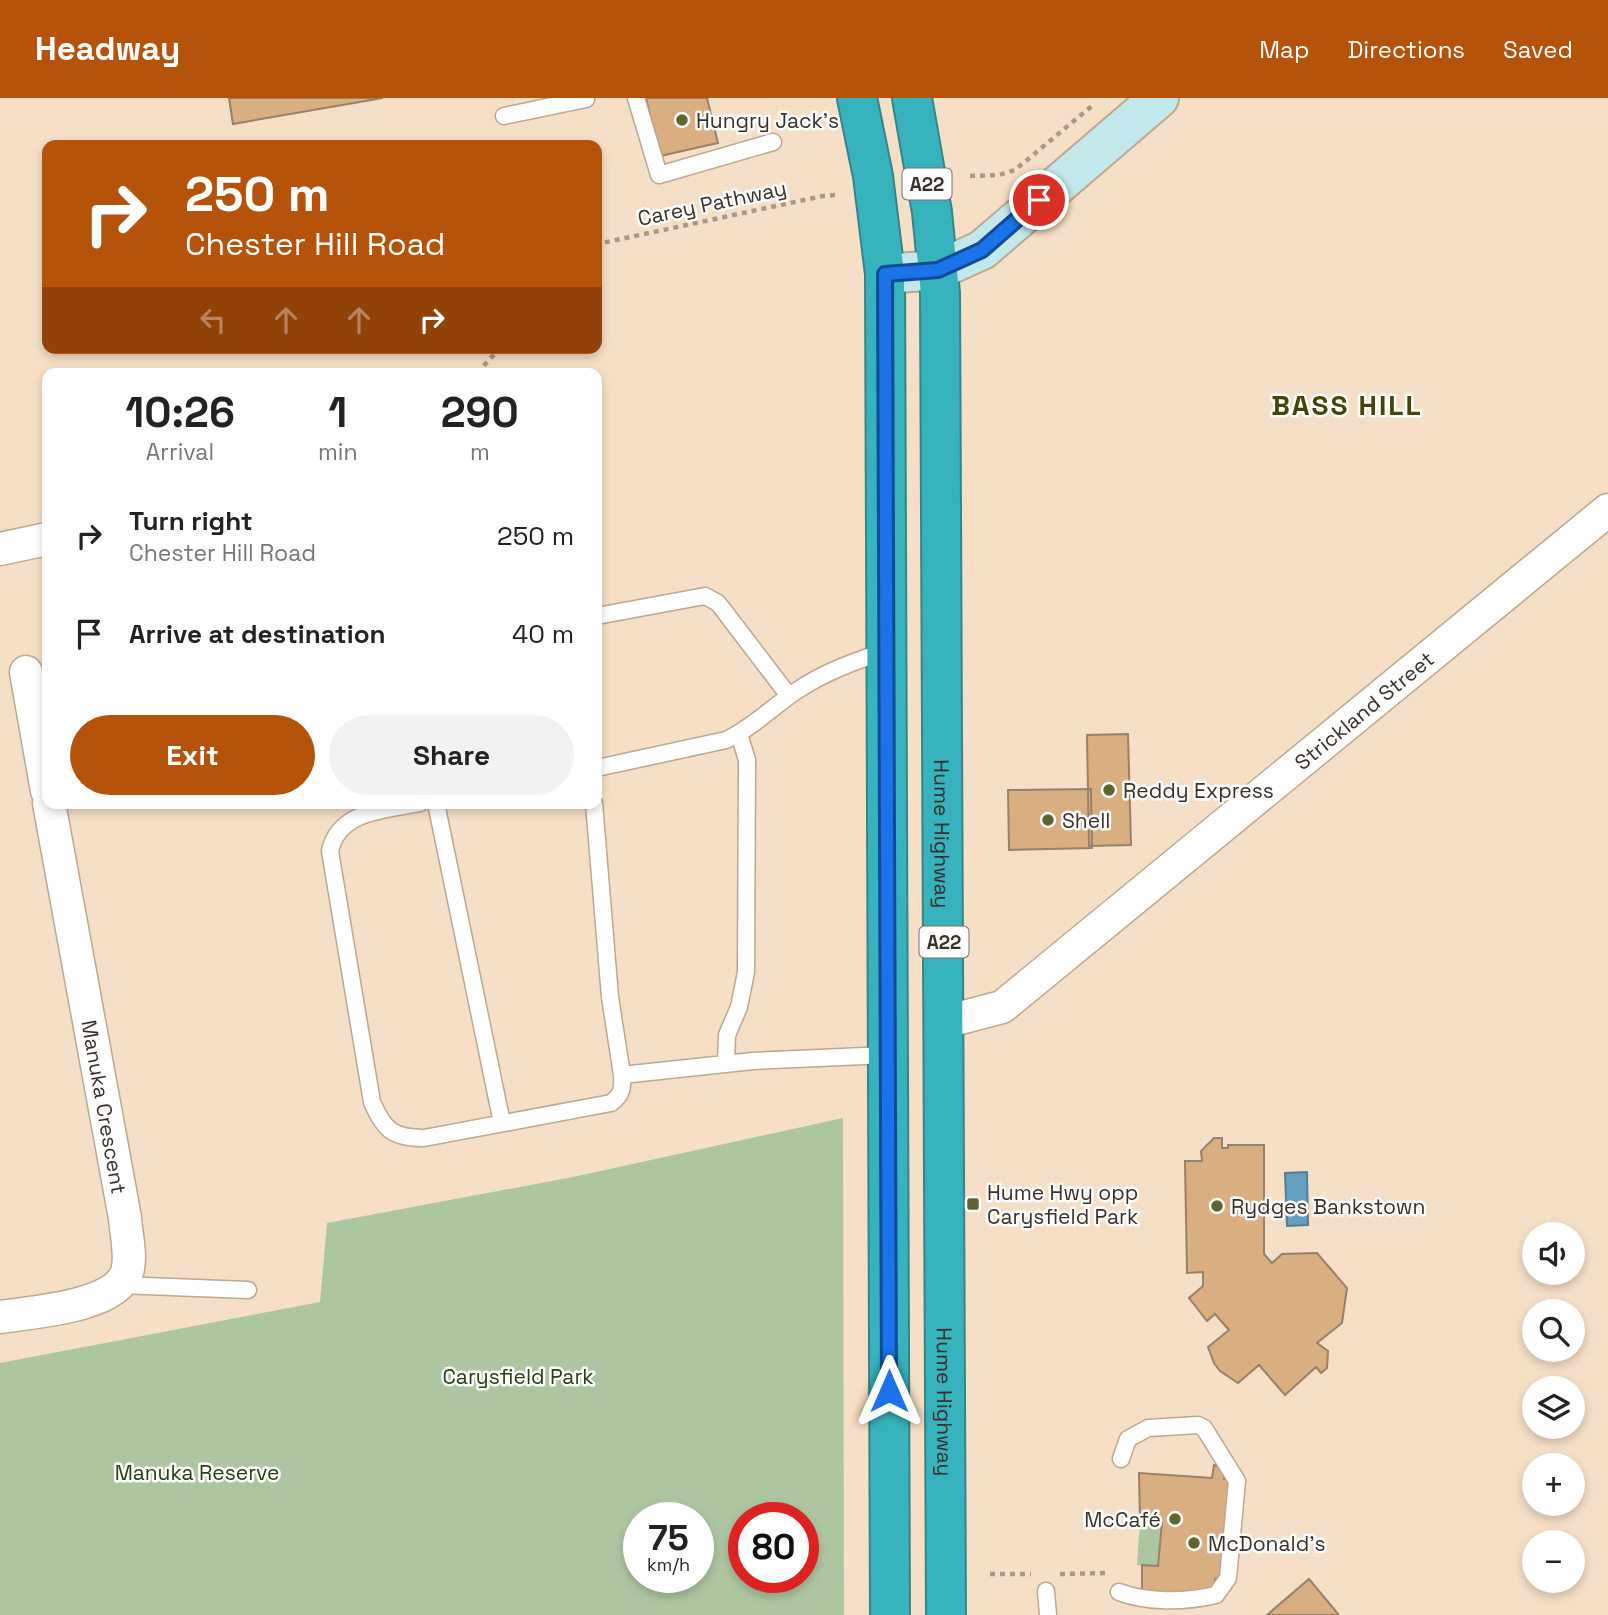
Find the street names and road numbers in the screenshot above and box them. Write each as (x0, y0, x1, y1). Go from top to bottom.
road number: A22 (902, 169, 951, 200)
street label: Carey Pathway (635, 174, 789, 232)
street label: Strickland Street (1289, 645, 1439, 775)
street label: Hume Highway (929, 759, 956, 908)
road number: A22 (920, 926, 968, 958)
street label: Manuka Crescent (75, 1018, 133, 1196)
street label: Hume Highway (931, 1327, 959, 1476)

